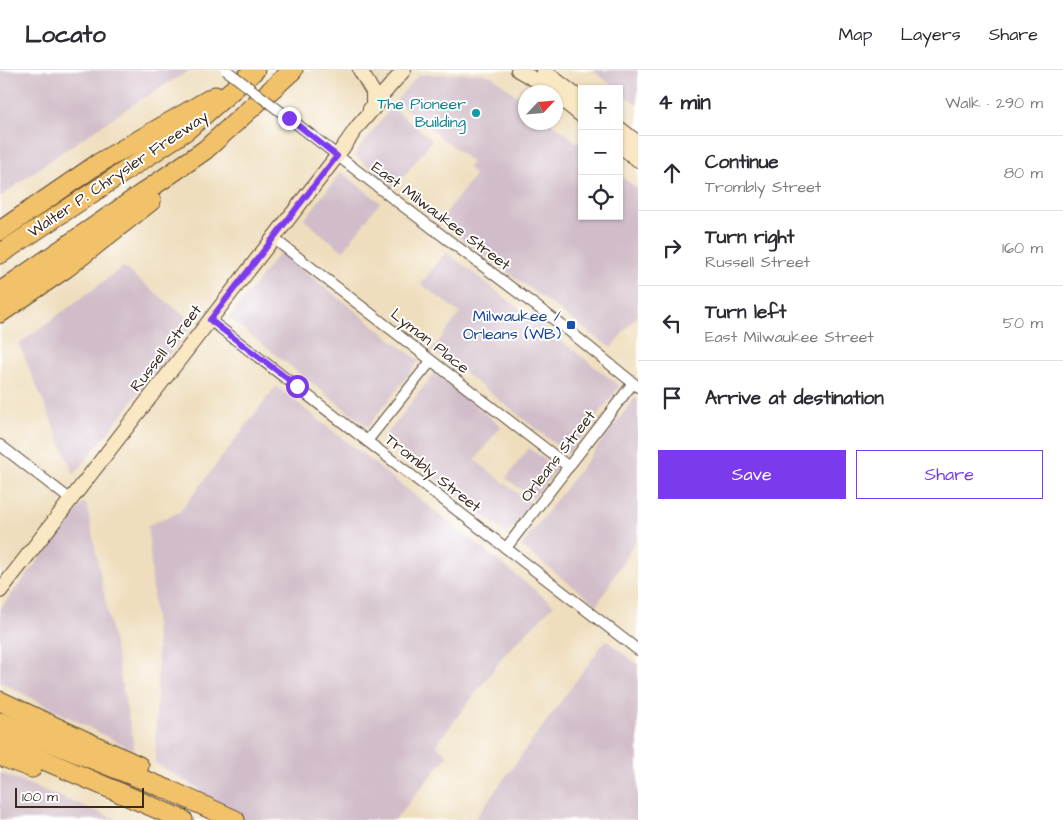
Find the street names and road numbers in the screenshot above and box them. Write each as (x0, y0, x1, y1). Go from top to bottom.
street label: Walter P. Chrysler Freeway (23, 105, 213, 244)
street label: East Milwaukee Street (367, 156, 515, 276)
street label: Russell Street (125, 299, 207, 396)
street label: Lyman Place (385, 303, 474, 380)
street label: Orleans Street (515, 405, 601, 506)
street label: Trombly Street (380, 429, 486, 519)

